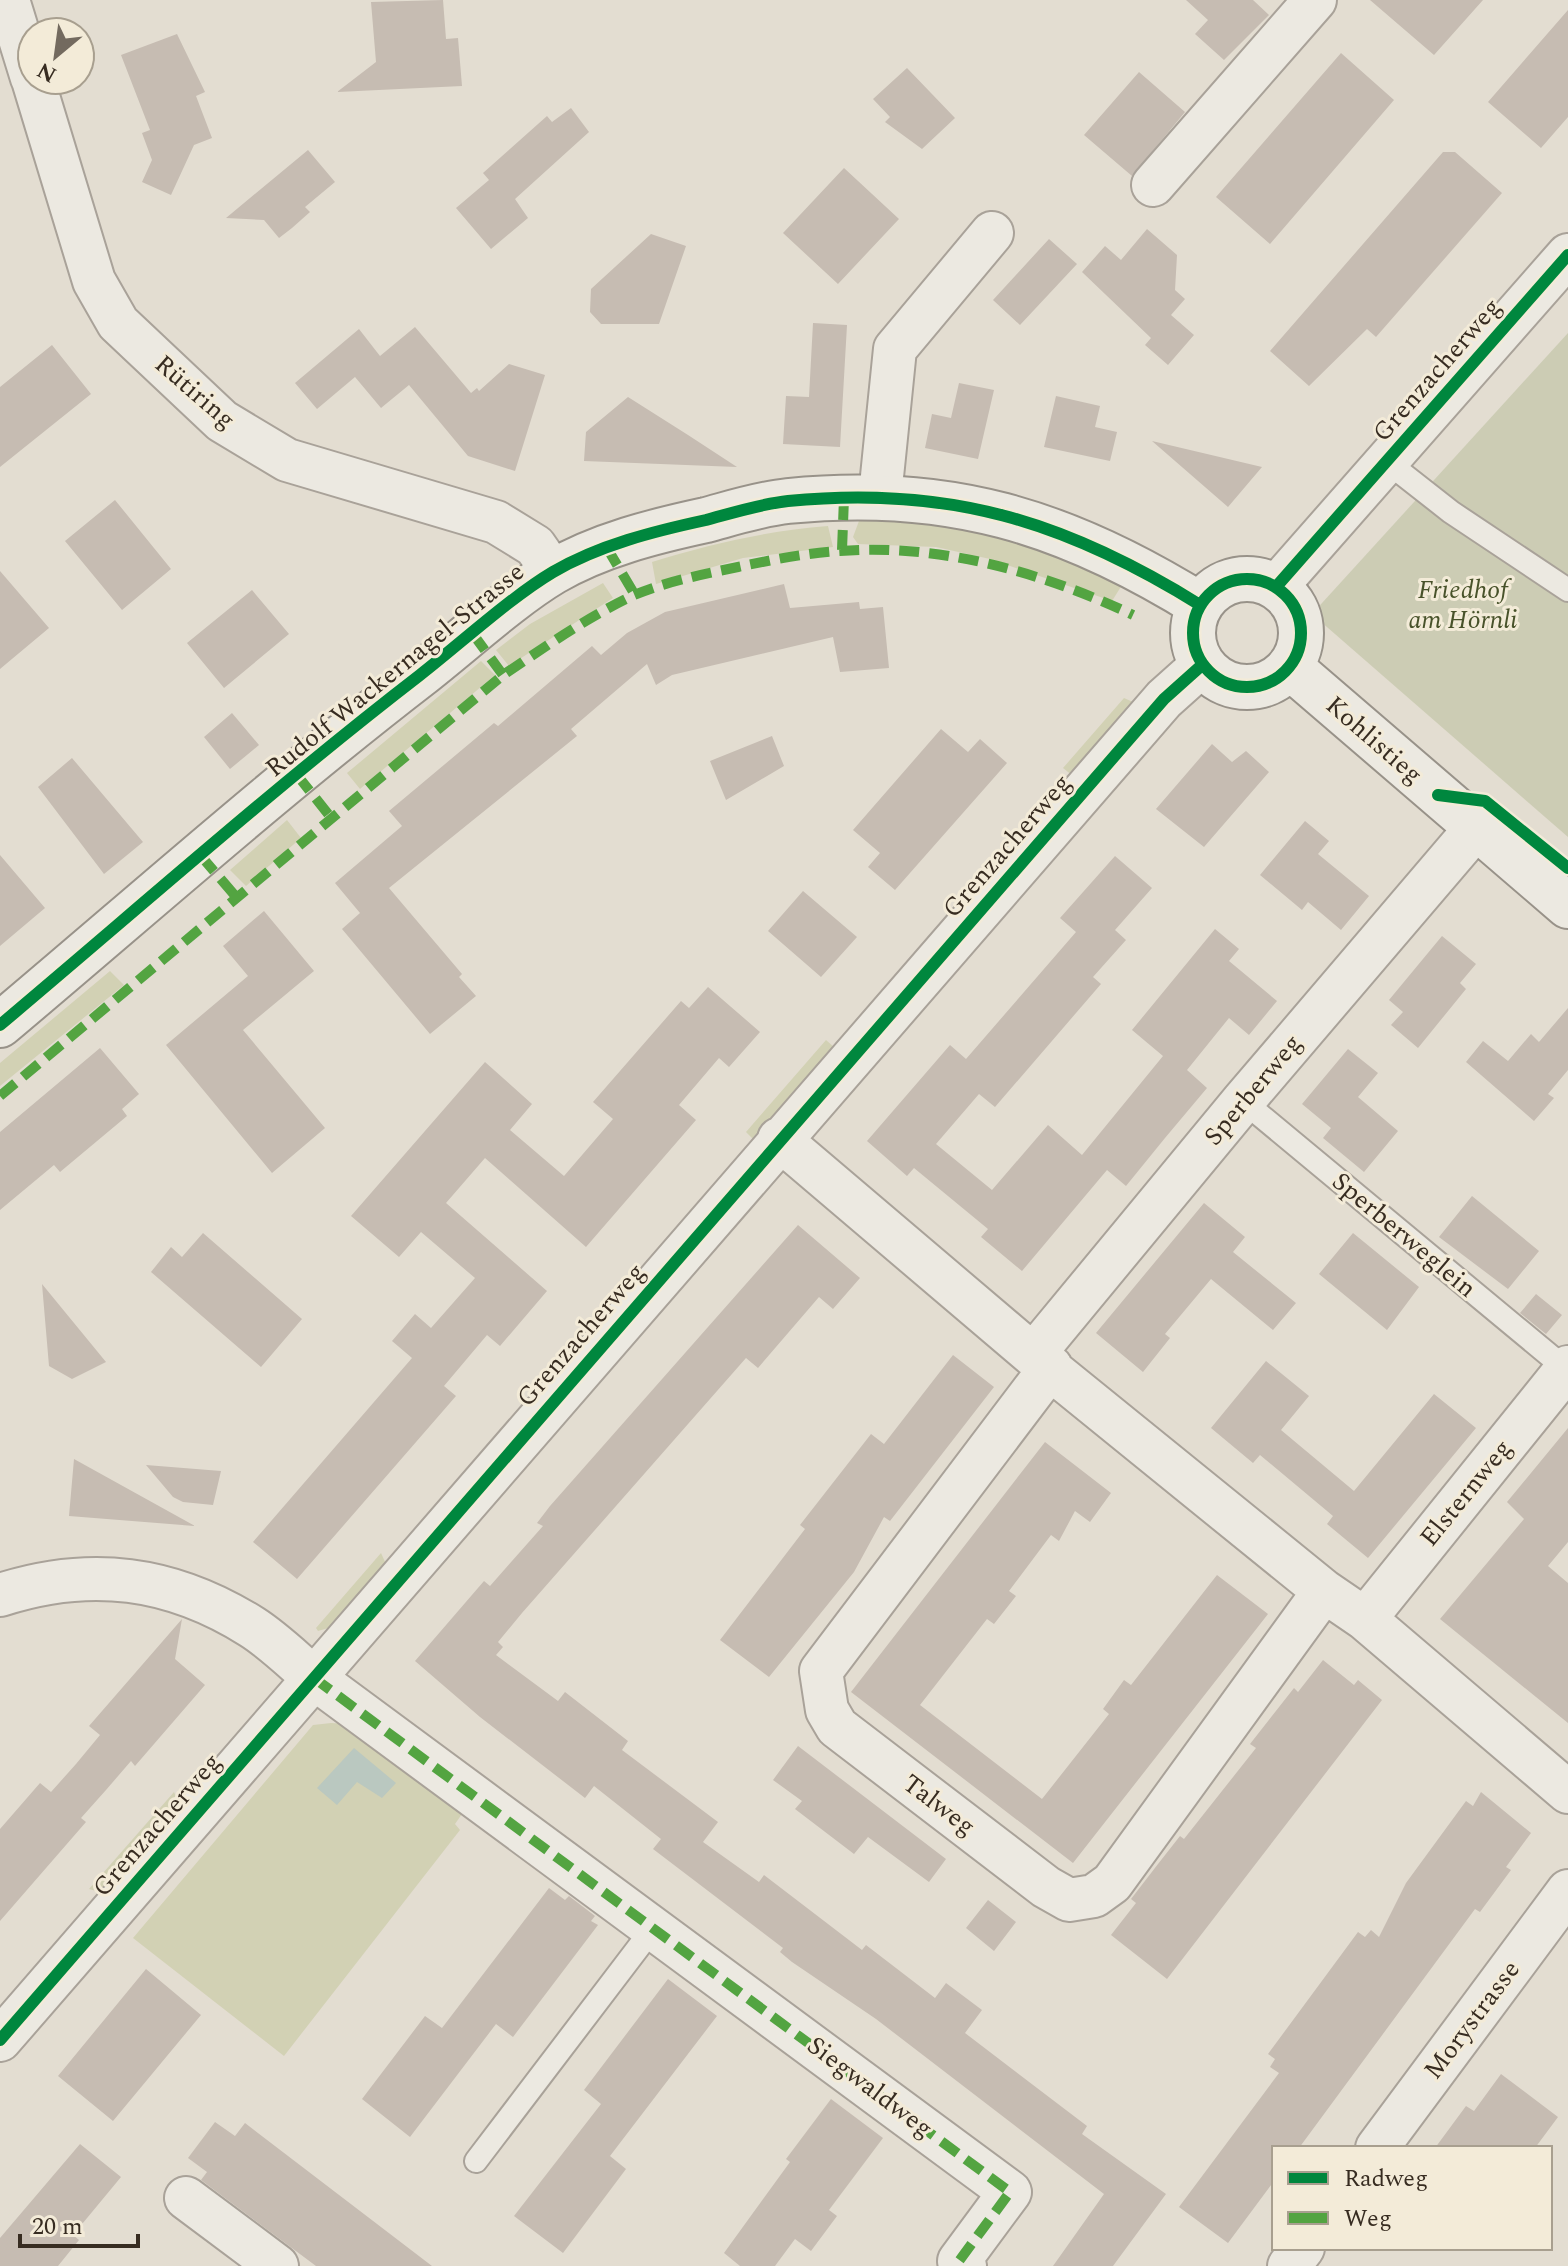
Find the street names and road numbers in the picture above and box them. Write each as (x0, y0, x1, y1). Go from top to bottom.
street label: Grenzacherweg (1363, 289, 1511, 451)
street label: Rütiring (145, 345, 245, 439)
street label: Rudolf Wackernagel-Strasse (257, 553, 533, 787)
street label: Kohlistieg (1316, 686, 1432, 794)
street label: Grenzacherweg (933, 765, 1081, 927)
street label: Sperberweg (1194, 1025, 1312, 1155)
street label: Sperberweglein (1323, 1162, 1485, 1308)
street label: Grenzacherweg (507, 1254, 655, 1416)
street label: Elsternweg (1410, 1430, 1522, 1556)
street label: Grenzacherweg (83, 1744, 231, 1906)
street label: Talweg (894, 1764, 984, 1846)
street label: Morystrasse (1414, 1952, 1530, 2088)
street label: Siegwaldweg (798, 2026, 942, 2148)

